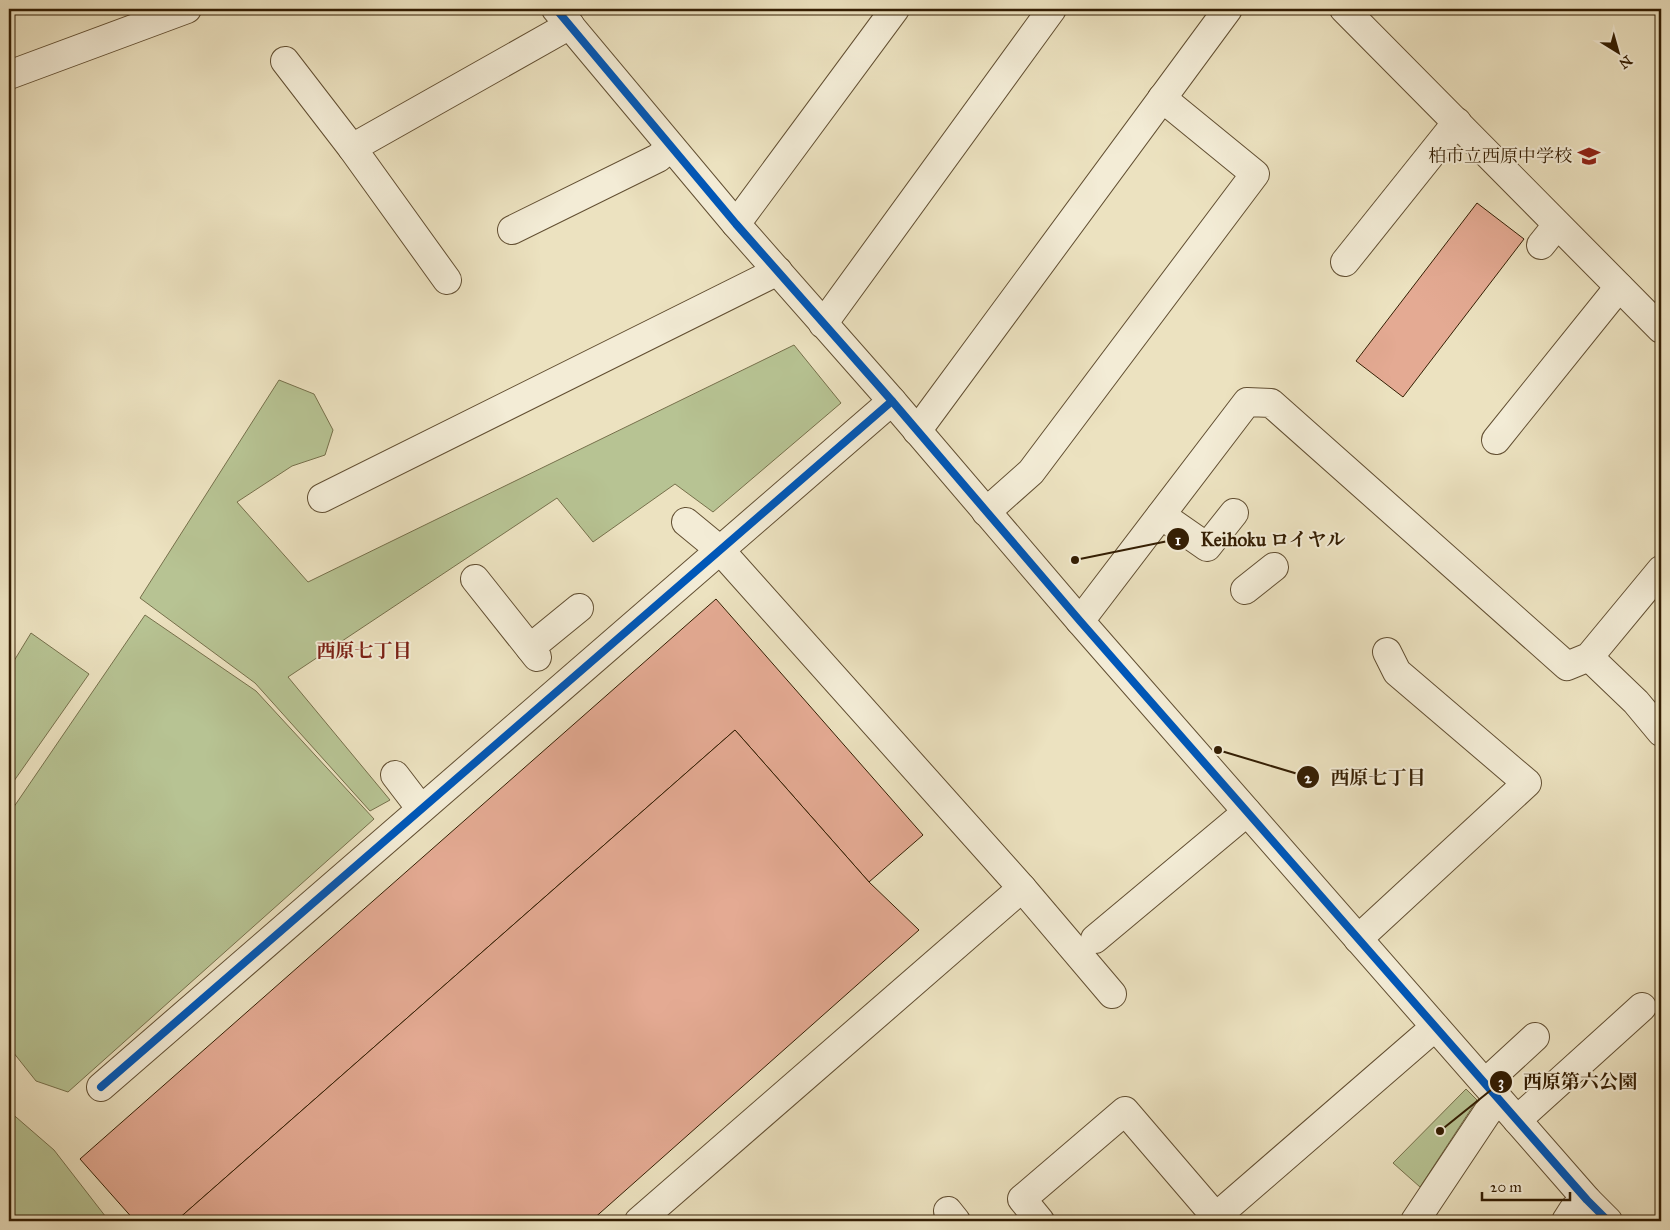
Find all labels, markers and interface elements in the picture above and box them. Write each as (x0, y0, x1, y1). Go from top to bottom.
north arrow (1592, 28, 1642, 78)
text: N (1616, 52, 1635, 72)
school or university icon: 柏市立西原中学校 (1576, 143, 1602, 169)
place label: 柏市立西原中学校 (1428, 145, 1572, 167)
callout: Keihoku ロイヤル (1165, 522, 1356, 556)
text: Keihoku ロイヤル (1201, 528, 1345, 551)
text: 1 (1175, 531, 1181, 549)
district label: 西原七丁目 (316, 639, 412, 662)
callout: 西原七丁目 (1295, 760, 1435, 794)
text: 西原七丁目 (1330, 766, 1426, 789)
text: 2 (1304, 769, 1312, 787)
callout: 西原第六公園 (1488, 1065, 1647, 1099)
text: 西原第六公園 (1523, 1070, 1637, 1093)
text: 3 (1498, 1073, 1504, 1092)
scale bar (1482, 1170, 1570, 1202)
text: 20 m (1490, 1178, 1522, 1196)

